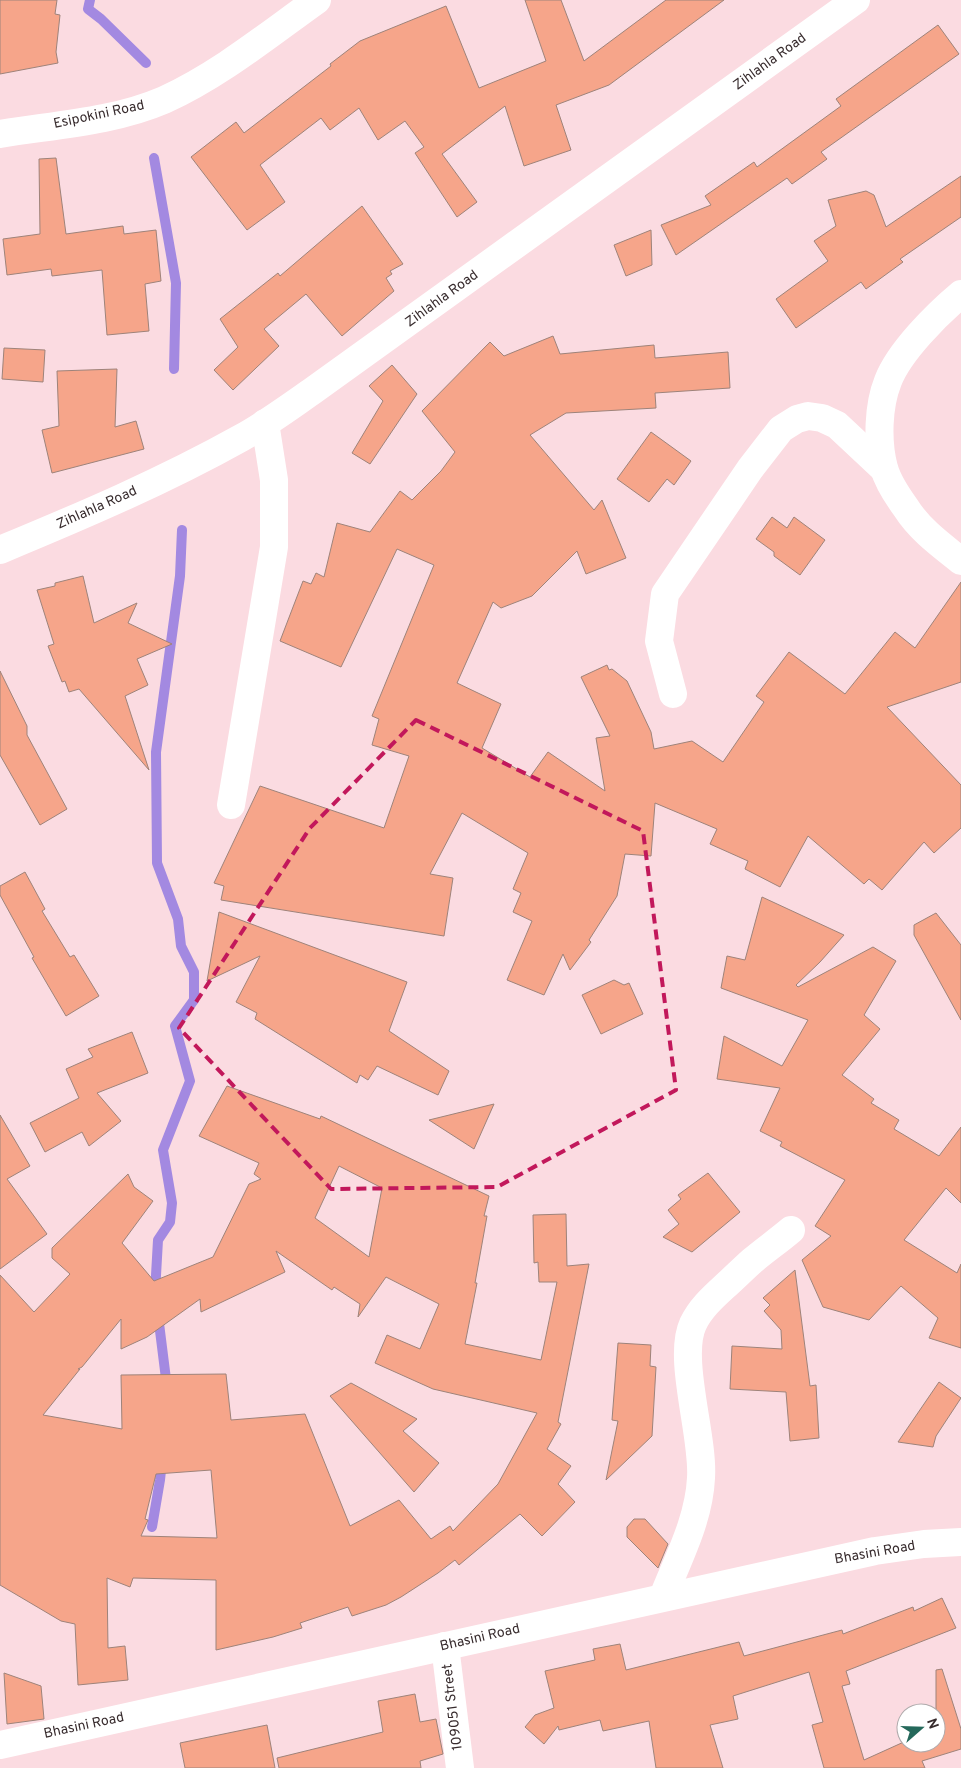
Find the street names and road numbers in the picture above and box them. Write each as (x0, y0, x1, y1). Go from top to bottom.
street label: Zihlahla Road (730, 30, 810, 94)
street label: Esipokini Road (52, 97, 146, 133)
street label: Zihlahla Road (402, 267, 482, 331)
street label: Zihlahla Road (54, 483, 140, 533)
street label: Bhasini Road (833, 1538, 917, 1568)
street label: Bhasini Road (438, 1621, 522, 1655)
street label: 109051 Street (439, 1663, 467, 1751)
street label: Bhasini Road (42, 1709, 126, 1743)

